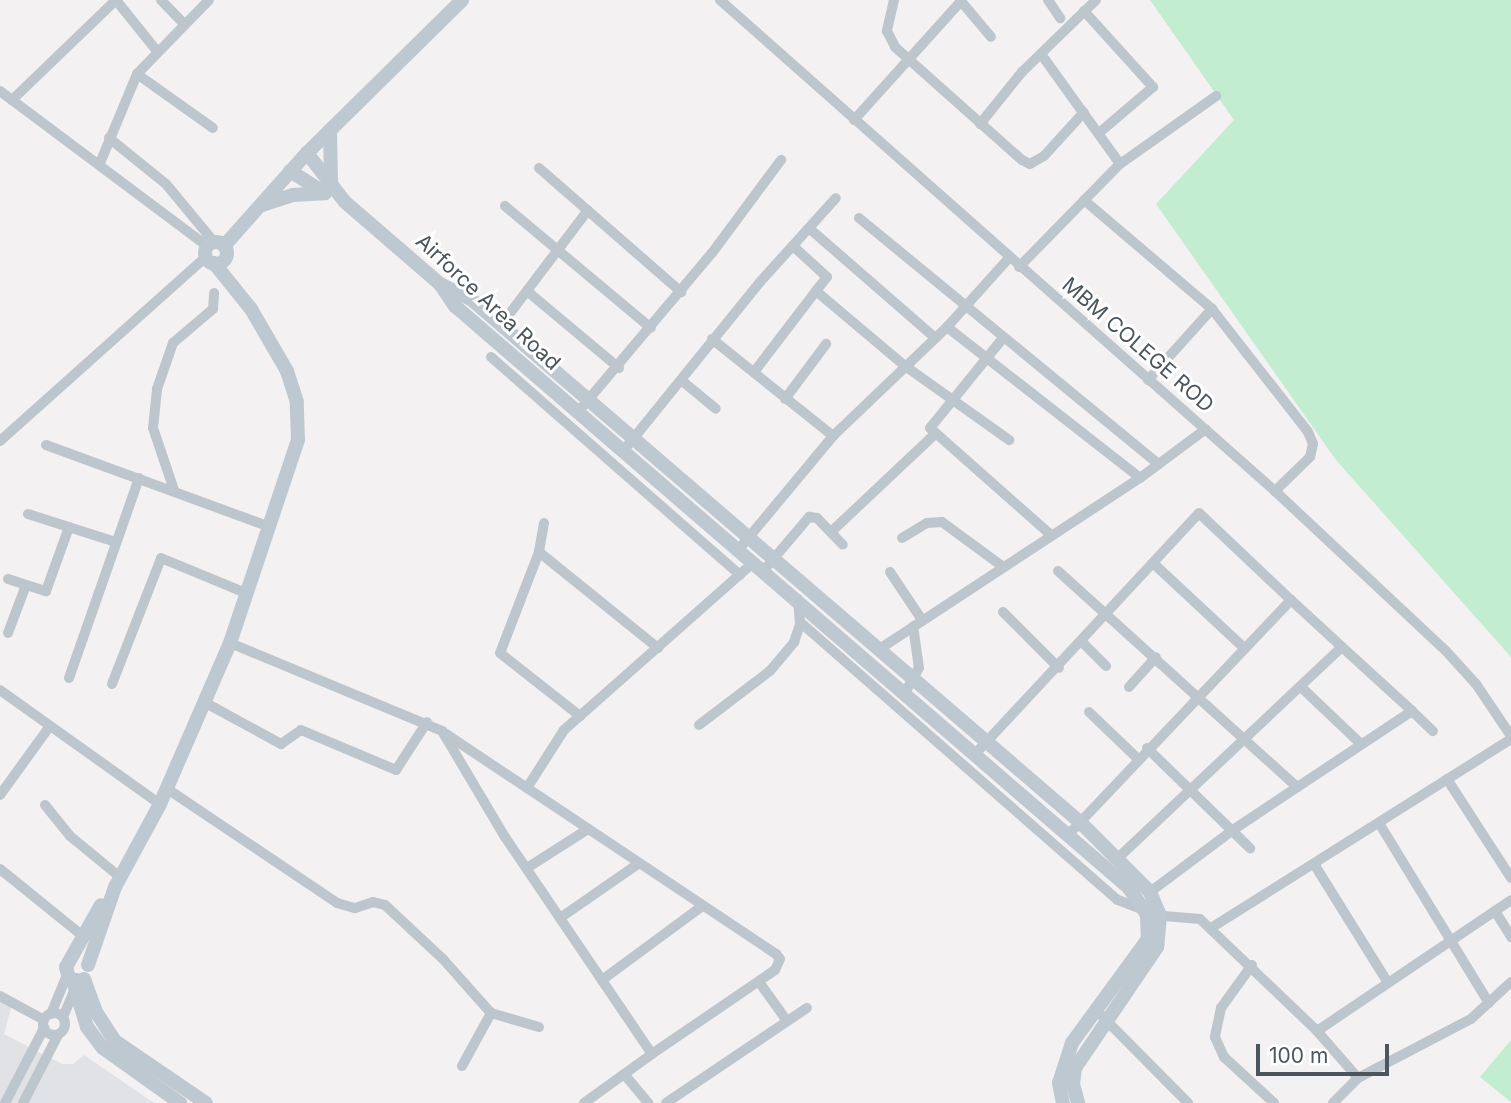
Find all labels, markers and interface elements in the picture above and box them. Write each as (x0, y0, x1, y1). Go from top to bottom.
street label: Airforce Area Road (411, 229, 565, 375)
street label: MBM COLEGE ROD (1057, 272, 1219, 418)
scale bar (1259, 1030, 1392, 1074)
text: 100 m (1269, 1043, 1328, 1068)

